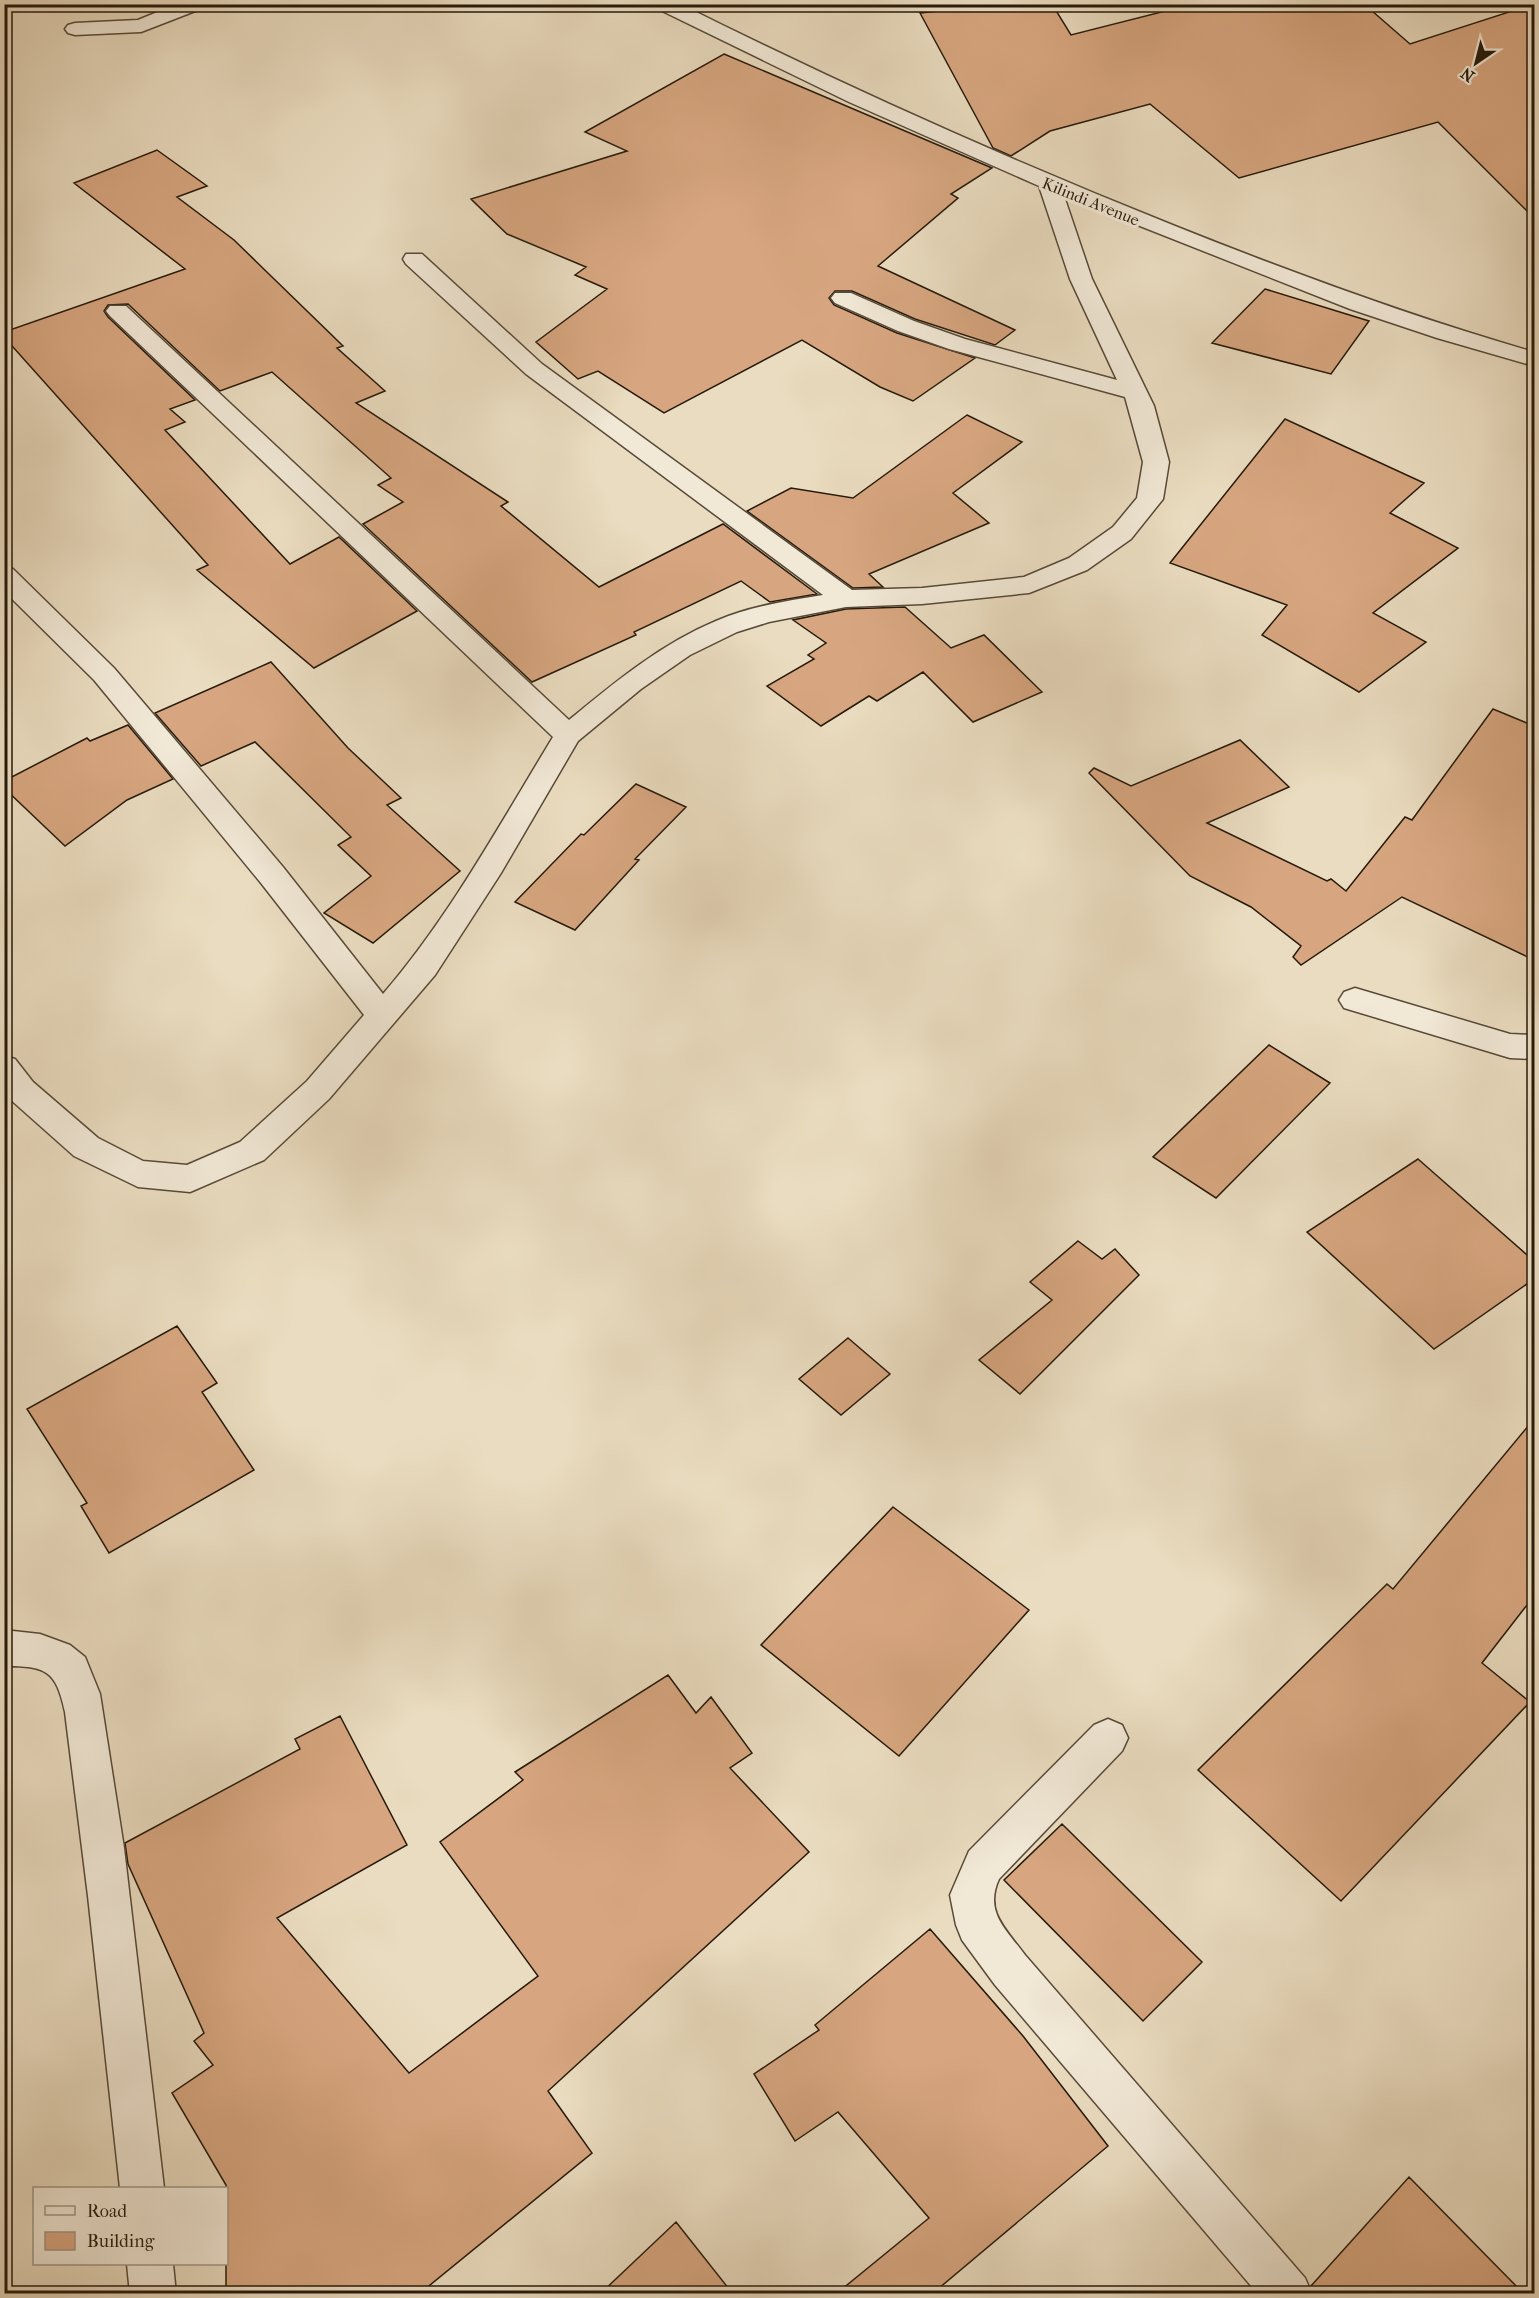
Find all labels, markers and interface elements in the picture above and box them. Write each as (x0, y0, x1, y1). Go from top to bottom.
north arrow (1446, 33, 1506, 93)
text: N (1457, 63, 1478, 86)
street label: Kilindi Avenue (1039, 173, 1142, 230)
legend (33, 2187, 228, 2265)
text: Road (87, 2201, 127, 2222)
text: Building (87, 2231, 155, 2252)

